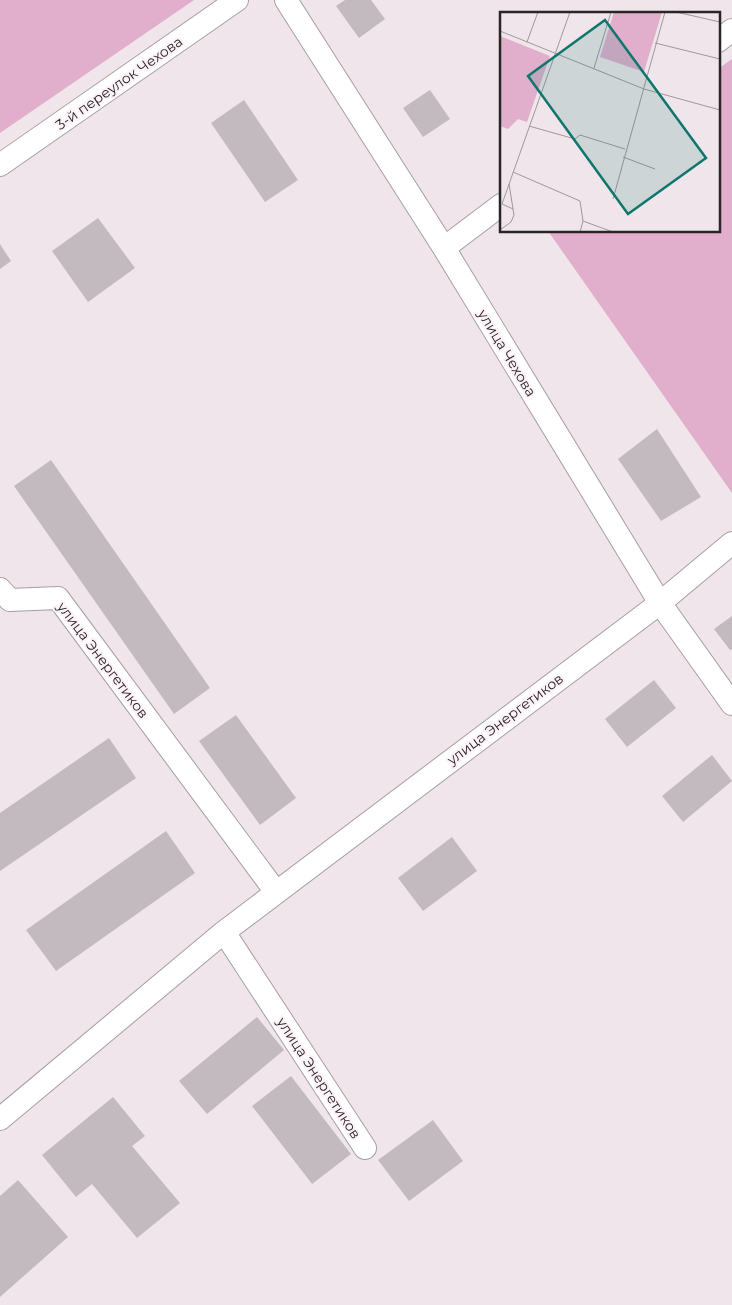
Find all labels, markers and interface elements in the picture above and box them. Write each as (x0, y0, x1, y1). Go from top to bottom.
inset map (500, 12, 720, 232)
street label: 3-й переулок Чехова (52, 32, 186, 134)
street label: улица Чехова (473, 305, 540, 400)
street label: улица Энергетиков (53, 597, 153, 722)
street label: улица Энергетиков (442, 669, 567, 769)
street label: улица Энергетиков (272, 1013, 365, 1142)

